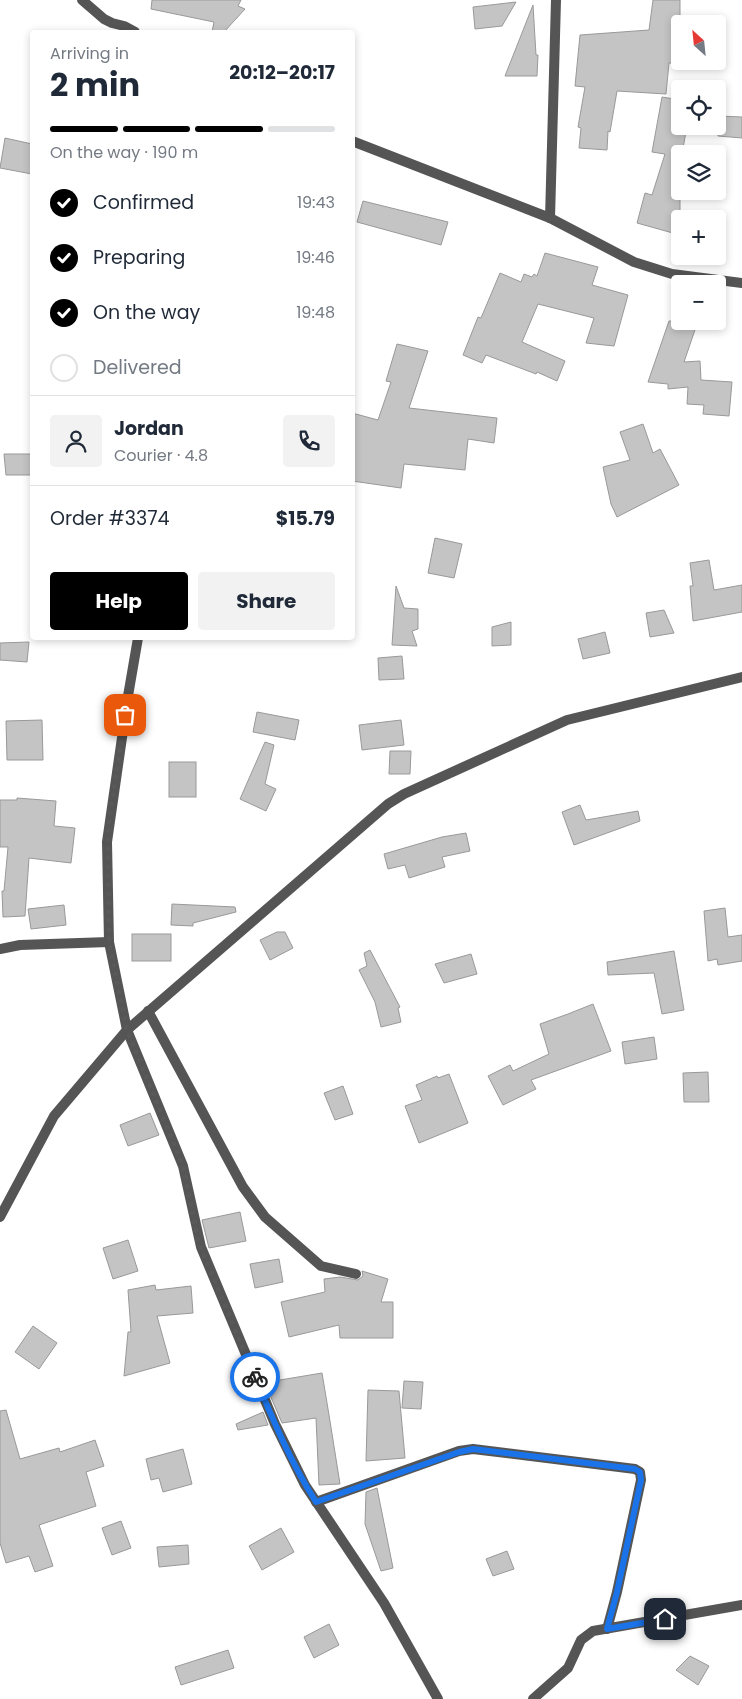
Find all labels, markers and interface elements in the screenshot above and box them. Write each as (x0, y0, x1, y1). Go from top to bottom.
north arrow (671, 15, 726, 70)
map controls (671, 15, 726, 330)
text: Arriving in (50, 42, 129, 65)
text: 20:12–20:17 (229, 59, 335, 86)
text: 2 min (50, 62, 140, 107)
button: locate (671, 80, 726, 135)
text: On the way · 190 m (50, 141, 198, 164)
button: layers (671, 145, 726, 200)
icon: check (50, 189, 78, 217)
text: Confirmed (93, 189, 194, 216)
text: 19:43 (297, 191, 335, 214)
button: + (671, 210, 726, 265)
icon: check (50, 244, 78, 272)
text: Preparing (93, 244, 185, 271)
text: 19:46 (296, 246, 335, 269)
button: − (671, 275, 726, 330)
icon: check (50, 299, 78, 327)
text: On the way (93, 299, 200, 326)
text: 19:48 (296, 301, 335, 324)
text: Delivered (93, 354, 182, 381)
button: person (50, 415, 102, 467)
text: Jordan (114, 415, 184, 442)
button: phone (283, 415, 335, 467)
text: Courier · 4.8 (114, 444, 208, 467)
text: Order #3374 (50, 505, 169, 532)
text: $15.79 (276, 505, 335, 532)
button: Help (50, 572, 188, 630)
button: Share (198, 572, 335, 630)
pin (104, 694, 146, 736)
icon: bag (111, 701, 139, 729)
courier (230, 1352, 280, 1402)
icon: bike (241, 1363, 269, 1391)
pin (644, 1598, 686, 1640)
icon: home (651, 1605, 679, 1633)

